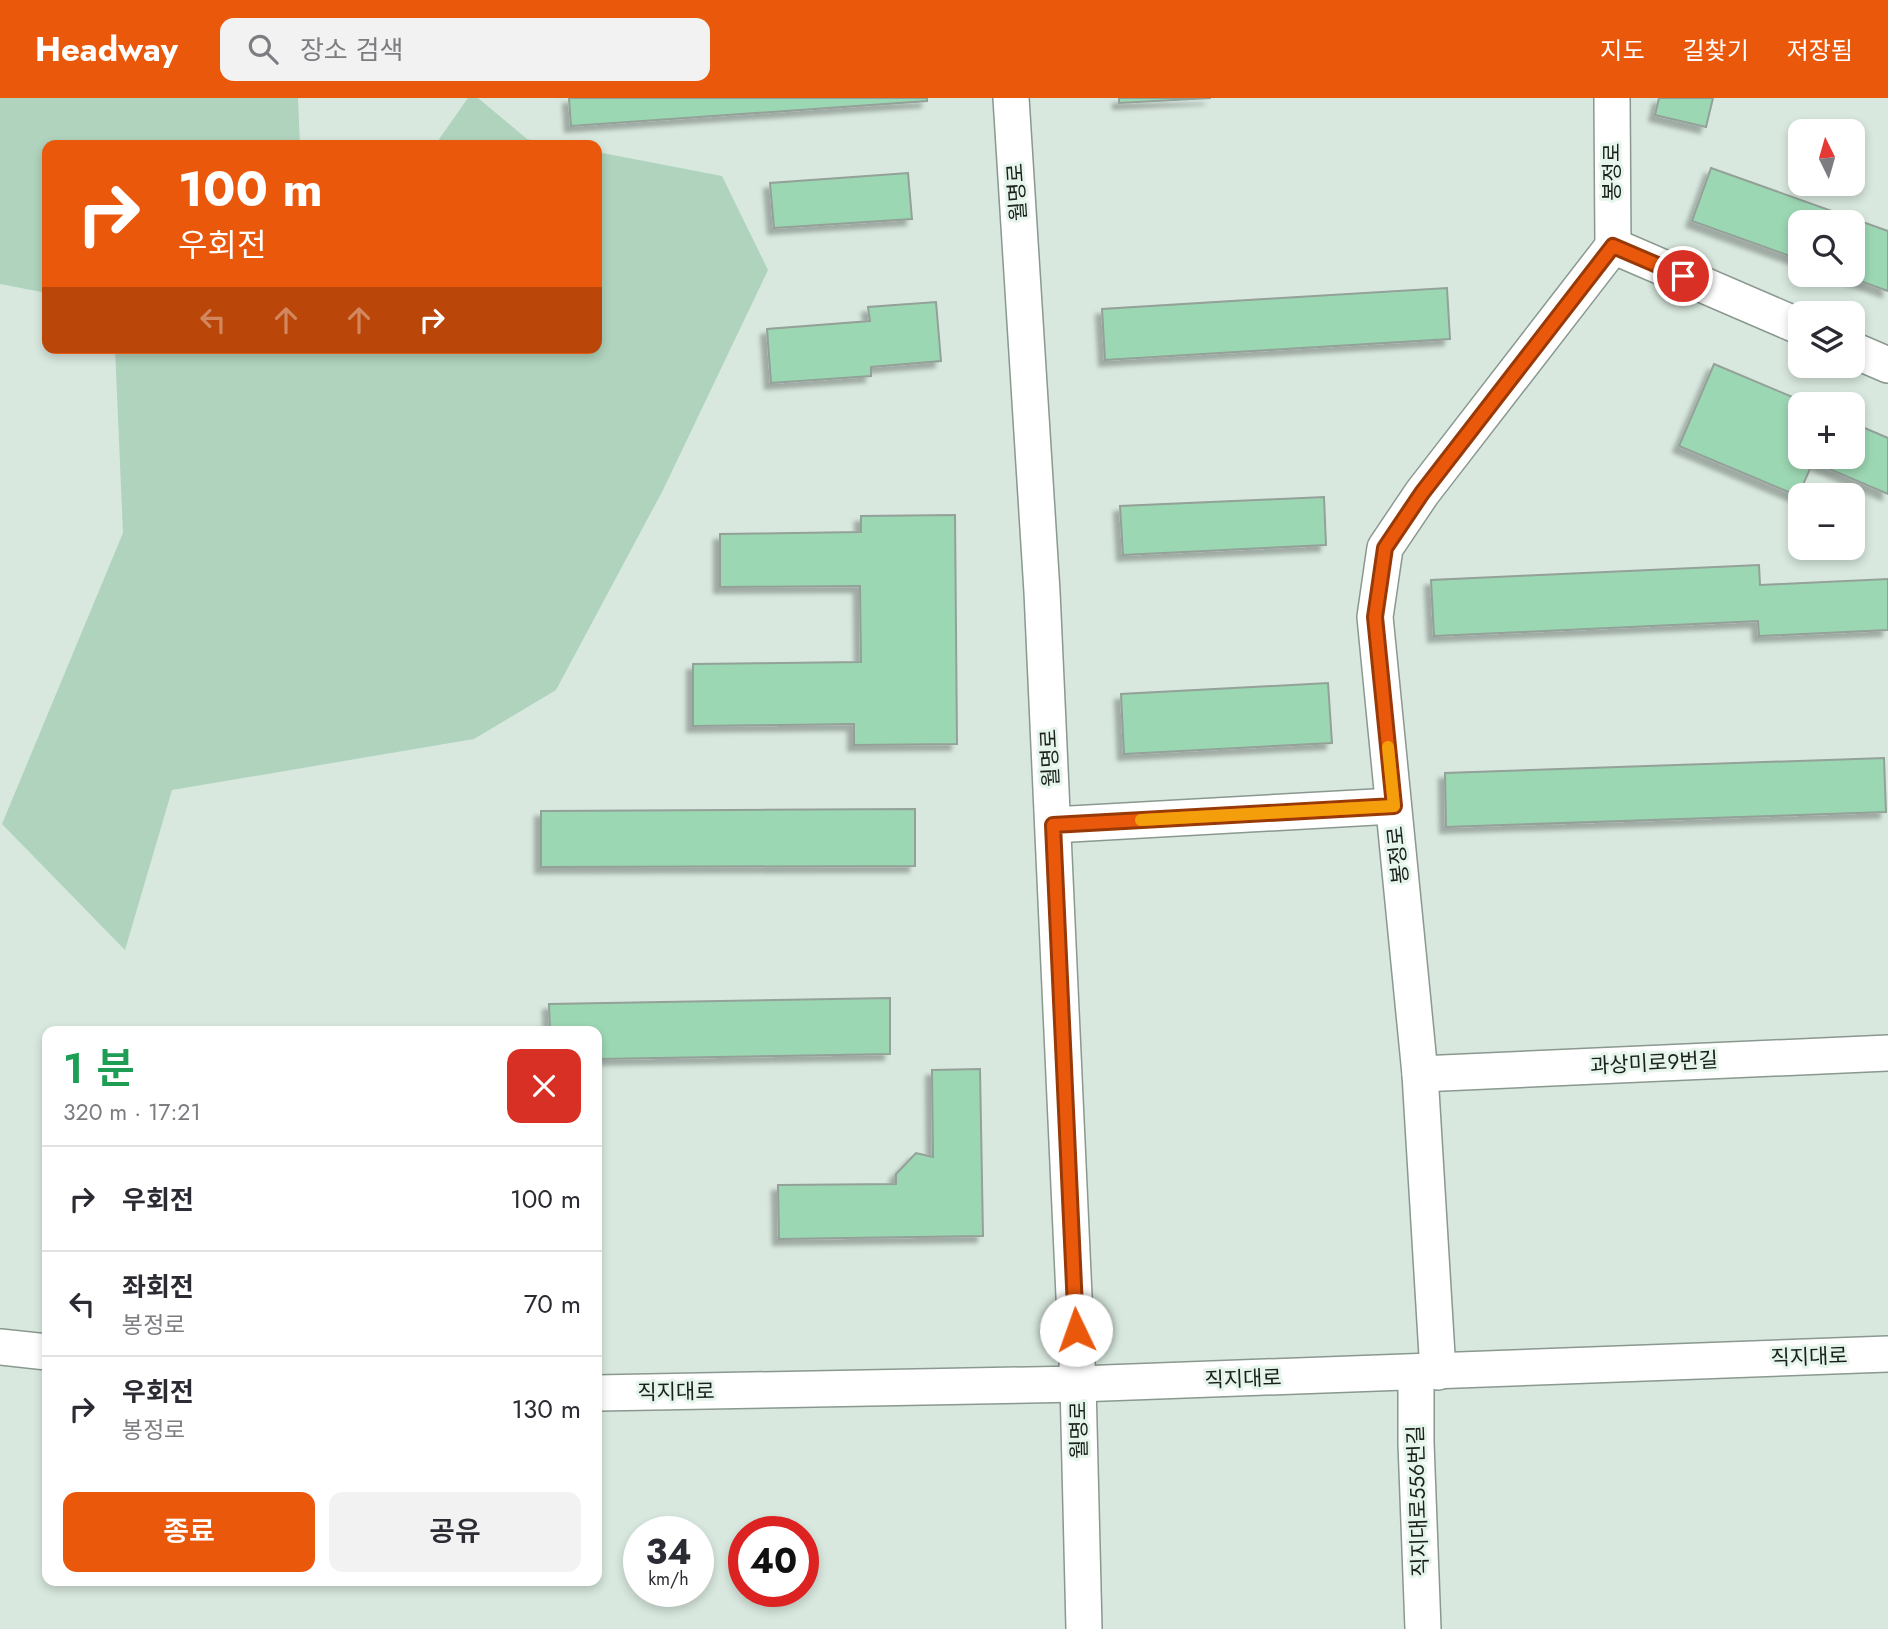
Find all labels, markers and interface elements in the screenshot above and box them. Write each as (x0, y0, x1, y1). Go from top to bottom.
search box (220, 18, 710, 81)
text: Headway (35, 26, 178, 73)
icon: search (244, 30, 282, 68)
text: 장소 검색 (300, 31, 403, 69)
text: 지도 (1600, 33, 1645, 68)
text: 길찾기 (1683, 33, 1749, 68)
text: 저장됨 (1787, 33, 1853, 68)
north arrow (1788, 119, 1866, 196)
map controls (1788, 119, 1865, 560)
street label: 봉정로 (1597, 143, 1627, 201)
text: 100 m (178, 154, 323, 224)
street label: 월명로 (1000, 162, 1034, 222)
icon: right (63, 168, 154, 259)
button: search (1788, 210, 1865, 287)
text: 우회전 (178, 222, 266, 268)
pin (1653, 246, 1713, 306)
icon: arrive (1664, 257, 1702, 295)
icon: left (194, 301, 232, 339)
icon: ahead (267, 301, 305, 339)
icon: ahead (340, 301, 378, 339)
icon: right (413, 301, 451, 339)
button: layers (1788, 301, 1865, 378)
button: + (1788, 392, 1865, 469)
button: − (1788, 483, 1865, 560)
street label: 월명로 (1034, 728, 1066, 788)
street label: 봉정로 (1380, 825, 1416, 885)
text: 1 분 (63, 1038, 135, 1099)
street label: 과상미로9번길 (1589, 1045, 1719, 1081)
button: close (507, 1049, 581, 1123)
text: 320 m · 17:21 (63, 1095, 201, 1129)
icon: right (63, 1180, 101, 1218)
text: 100 m (510, 1180, 581, 1218)
text: 우회전 (122, 1181, 194, 1219)
text: 좌회전 (122, 1268, 194, 1306)
icon: left (63, 1285, 101, 1323)
text: 70 m (524, 1285, 581, 1323)
position arrow (1039, 1293, 1113, 1367)
text: 봉정로 (122, 1308, 185, 1342)
street label: 직지대로 (1770, 1341, 1848, 1373)
street label: 직지대로 (1204, 1363, 1282, 1395)
text: 우회전 (122, 1373, 194, 1411)
street label: 직지대로 (637, 1376, 715, 1408)
icon: right (63, 1390, 101, 1428)
text: 130 m (511, 1390, 581, 1428)
street label: 월명로 (1063, 1401, 1095, 1459)
text: 봉정로 (122, 1413, 185, 1447)
street label: 직지대로556번길 (1400, 1425, 1436, 1577)
button: 종료 (63, 1492, 315, 1572)
button: 공유 (329, 1492, 581, 1572)
speed limit sign: 40 (728, 1516, 819, 1607)
text: 34 (645, 1527, 692, 1577)
text: km/h (648, 1566, 689, 1592)

